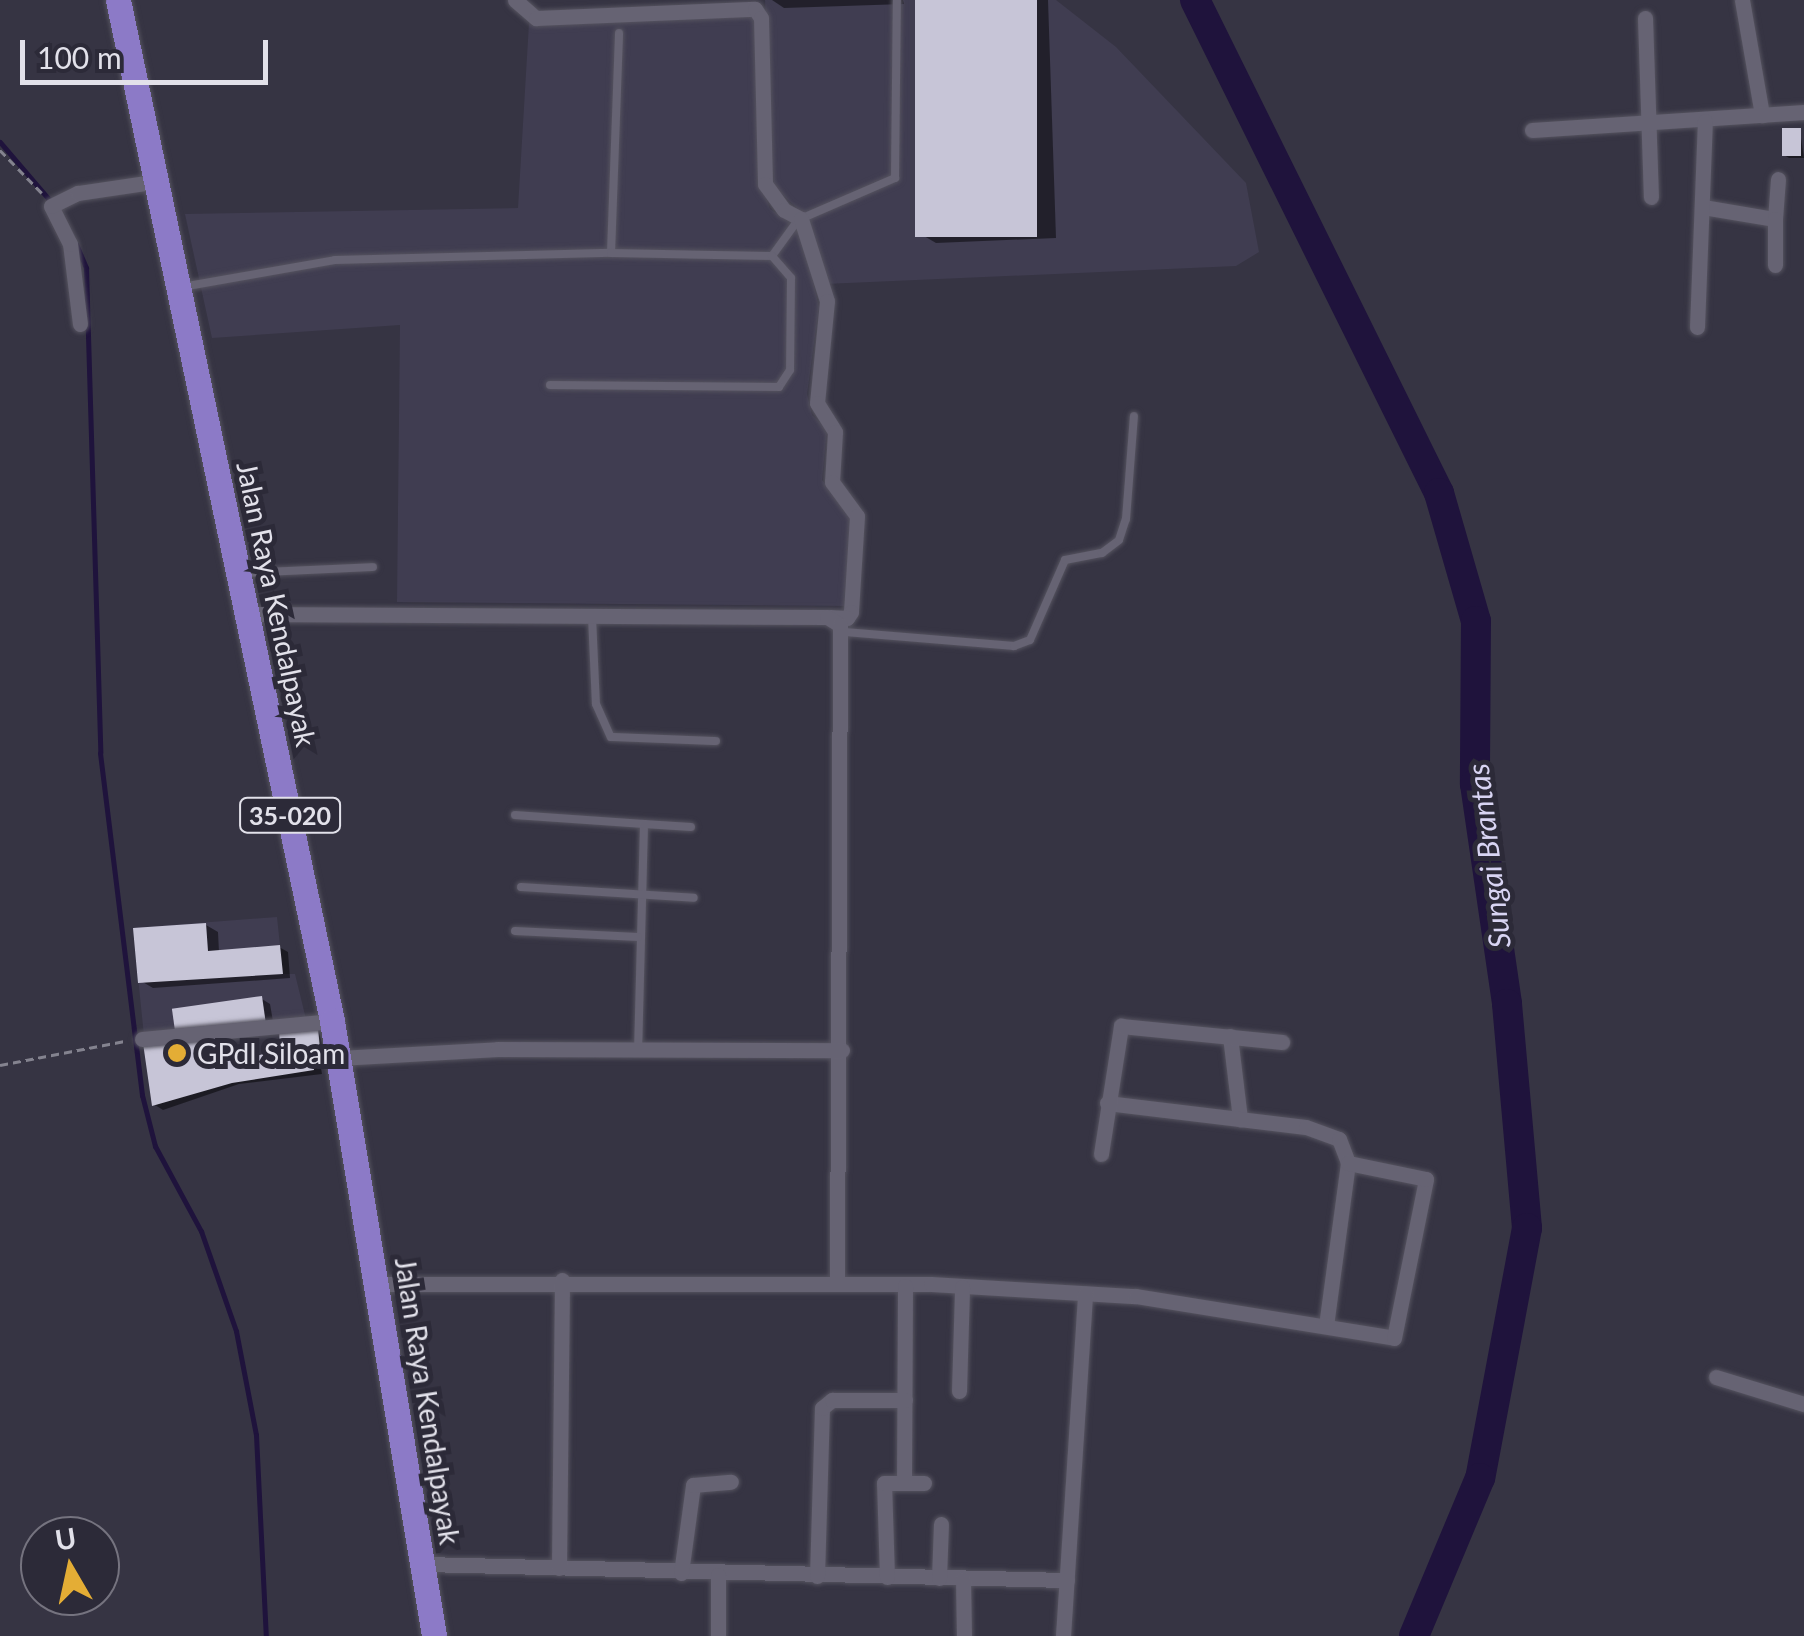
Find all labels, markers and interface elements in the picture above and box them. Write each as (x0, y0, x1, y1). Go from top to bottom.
scale bar (25, 20, 272, 82)
text: 100 m (37, 39, 122, 75)
street label: Jalan Raya Kendalpayak (230, 459, 324, 749)
water label: Sungai Brantas (1459, 762, 1517, 950)
road number: 35-020 (238, 795, 342, 835)
place label: GPdI Siloam (197, 1036, 345, 1070)
marker: GPdI Siloam (166, 1042, 188, 1064)
street label: Jalan Raya Kendalpayak (389, 1255, 467, 1547)
north arrow (20, 1516, 120, 1616)
text: U (53, 1520, 79, 1557)

